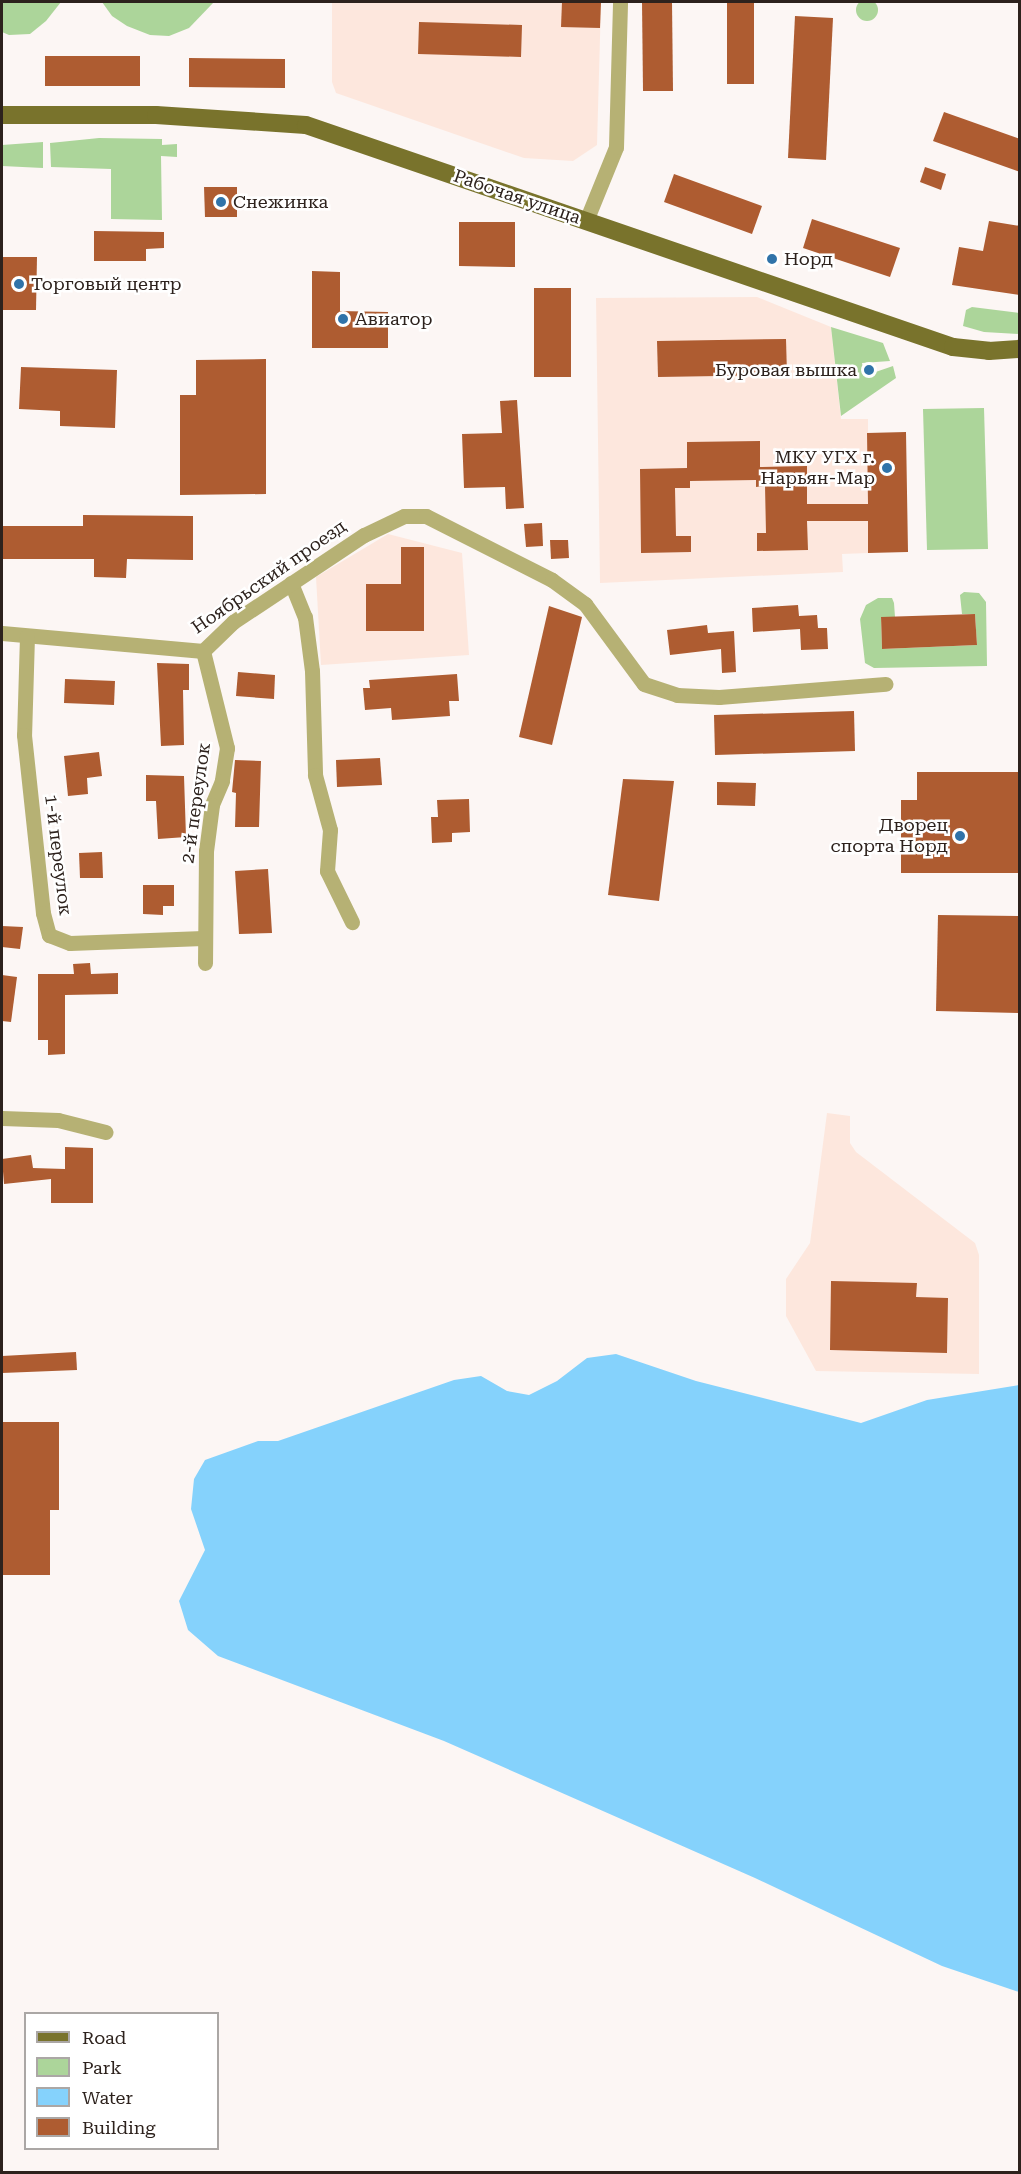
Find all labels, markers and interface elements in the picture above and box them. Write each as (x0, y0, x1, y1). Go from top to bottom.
street label: Рабочая улица (451, 165, 583, 229)
place label: Снежинка (233, 191, 328, 213)
marker: Снежинка (214, 195, 228, 209)
place label: Норд (784, 248, 833, 270)
marker: Норд (765, 252, 779, 266)
place label: Торговый центр (31, 273, 182, 295)
marker: Торговый центр (12, 277, 26, 291)
place label: Авиатор (355, 308, 432, 330)
marker: Авиатор (336, 312, 350, 326)
place label: Буровая вышка (715, 359, 857, 381)
marker: Буровая вышка (862, 363, 876, 377)
place label: МКУ УГХ г. Нарьян-Мар (761, 447, 875, 490)
marker: МКУ УГХ г. Нарьян-Мар (880, 461, 894, 475)
street label: Ноябрьский проезд (188, 515, 350, 639)
street label: 2-й переулок (177, 741, 215, 865)
street label: 1-й переулок (40, 793, 76, 917)
place label: Дворец спорта Норд (831, 815, 948, 858)
marker: Дворец спорта Норд (953, 829, 967, 843)
legend (24, 2012, 219, 2150)
text: Road (82, 2027, 126, 2048)
text: Park (82, 2057, 122, 2078)
text: Water (82, 2087, 133, 2108)
text: Building (82, 2117, 156, 2138)

